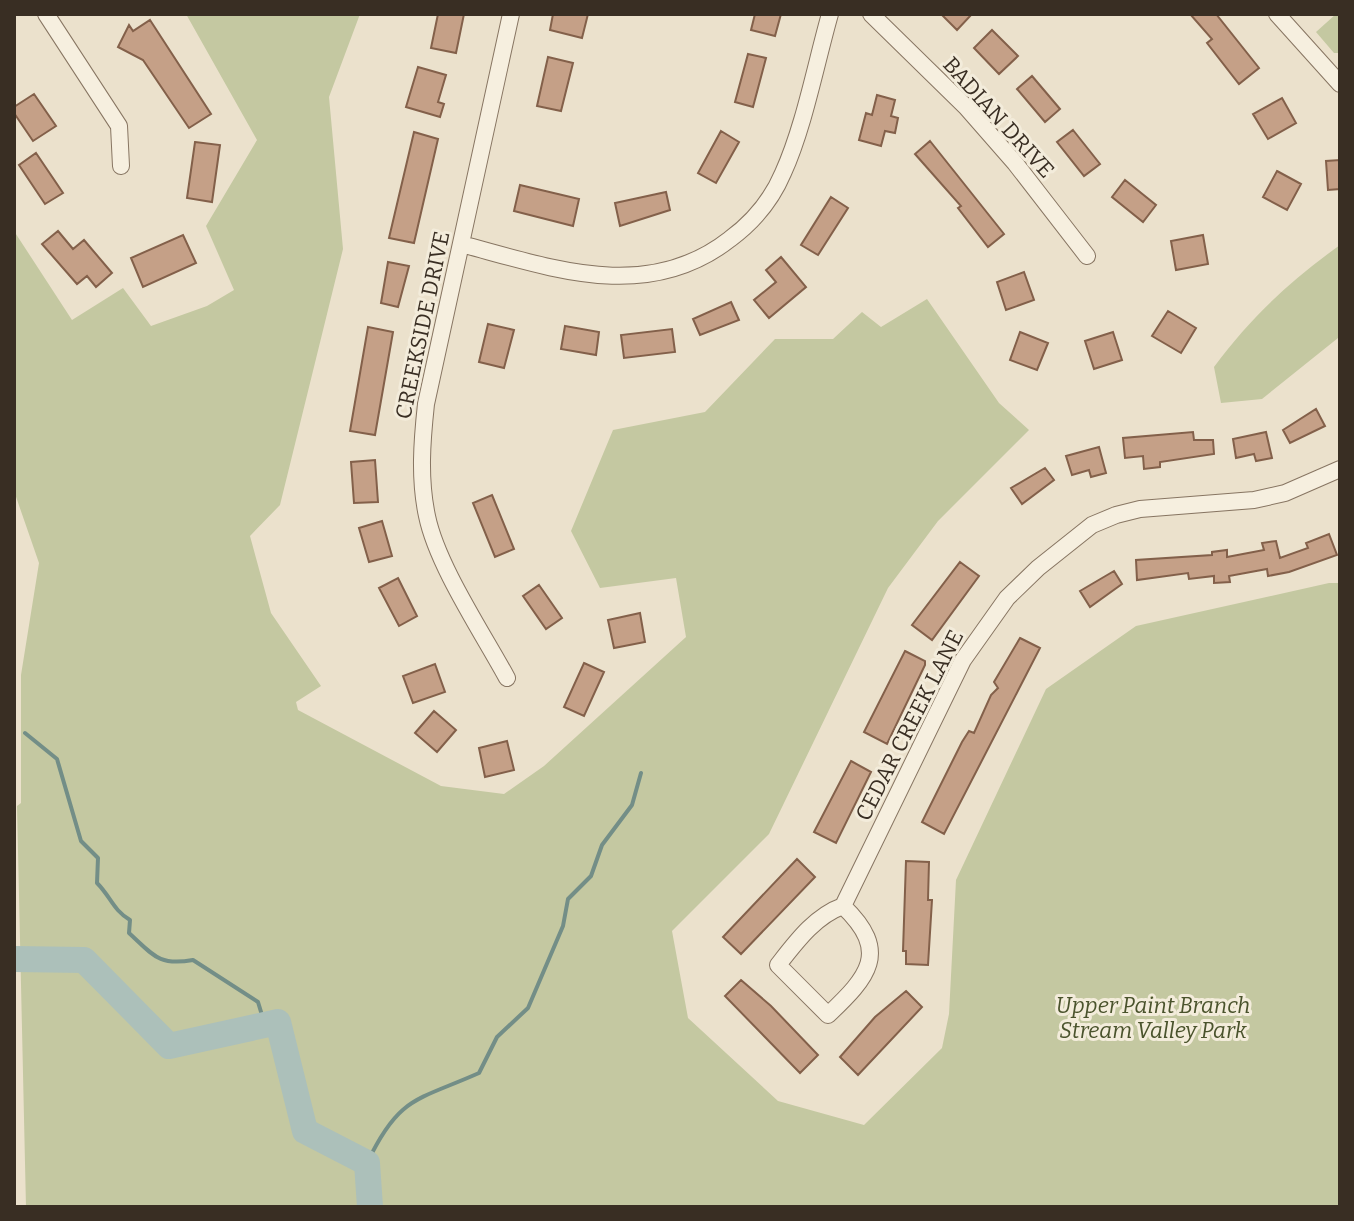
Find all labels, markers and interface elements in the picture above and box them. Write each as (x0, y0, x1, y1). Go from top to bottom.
street label: BADIAN DRIVE (937, 51, 1060, 183)
street label: CREEKSIDE DRIVE (389, 229, 456, 421)
street label: CEDAR CREEK LANE (850, 625, 969, 825)
park label: Upper Paint Branch Stream Valley Park (1056, 992, 1250, 1044)

